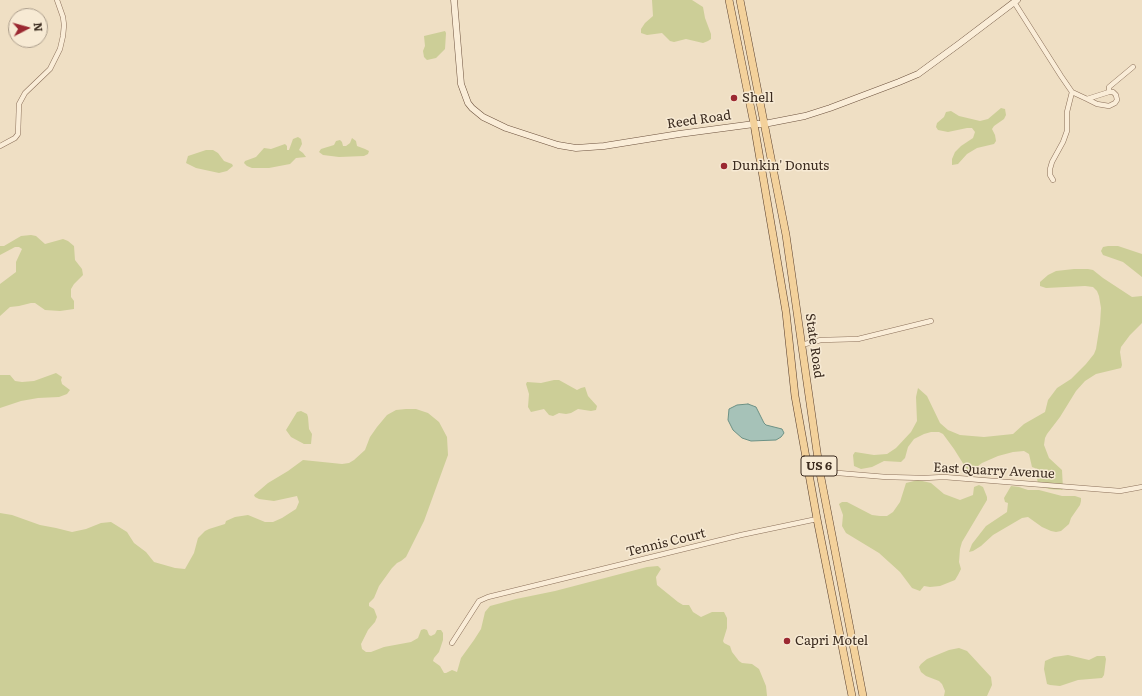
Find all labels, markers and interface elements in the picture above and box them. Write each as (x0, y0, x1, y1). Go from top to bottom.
north arrow (8, 8, 48, 48)
text: N (31, 21, 47, 32)
place label: Shell (742, 90, 774, 106)
marker: Shell (729, 93, 739, 103)
street label: Reed Road (666, 108, 732, 132)
place label: Dunkin' Donuts (732, 158, 829, 174)
marker: Dunkin' Donuts (719, 161, 729, 171)
street label: State Road (802, 313, 826, 379)
road number: US 6 (801, 456, 837, 476)
street label: East Quarry Avenue (933, 460, 1055, 482)
street label: Tennis Court (625, 526, 707, 560)
place label: Capri Motel (795, 633, 868, 649)
marker: Capri Motel (782, 636, 792, 646)

